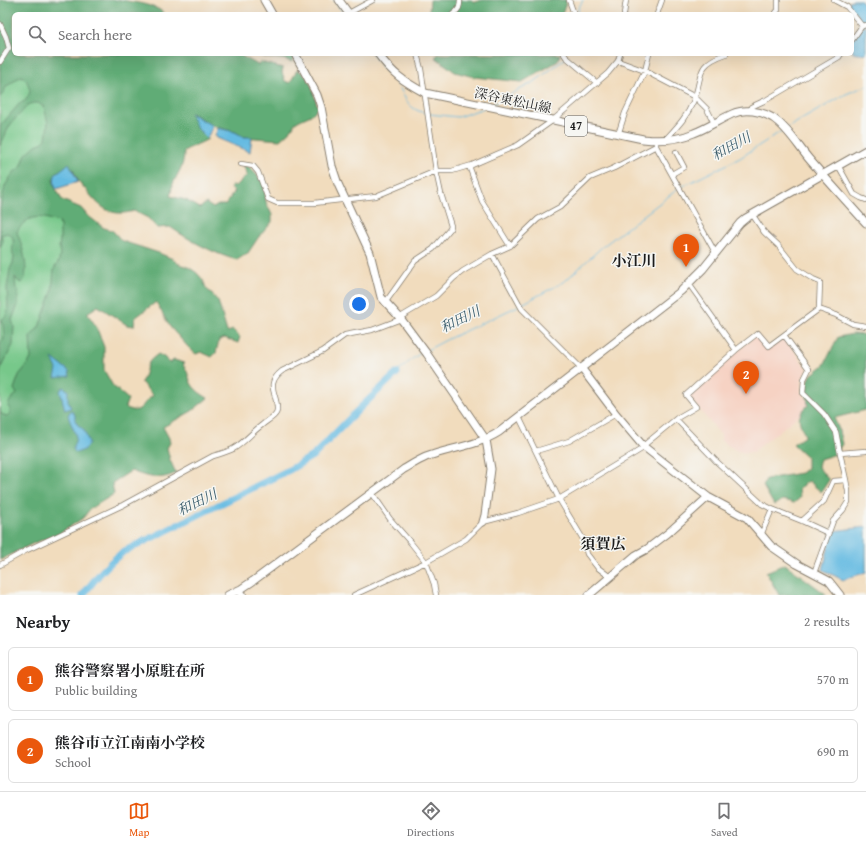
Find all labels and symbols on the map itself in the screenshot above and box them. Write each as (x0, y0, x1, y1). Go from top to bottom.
street label: 深谷東松山線 (473, 83, 553, 118)
road number: 47 (565, 116, 587, 136)
water label: 和田川 (708, 126, 756, 165)
pin: 1 (673, 234, 699, 267)
district label: 小江川 (611, 250, 657, 271)
your location (349, 294, 369, 314)
water label: 和田川 (437, 300, 485, 337)
pin: 2 (733, 361, 759, 394)
water label: 和田川 (174, 483, 222, 520)
district label: 須賀広 (580, 533, 626, 554)

